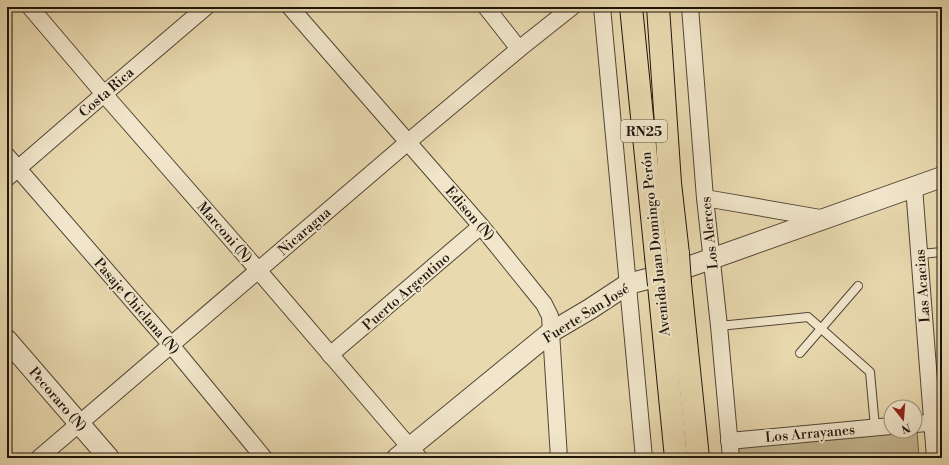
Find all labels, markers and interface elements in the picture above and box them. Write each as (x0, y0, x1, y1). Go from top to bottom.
street label: Costa Rica (75, 63, 139, 122)
road number: RN25 (621, 120, 667, 142)
street label: Avenida Juan Domingo Perón (637, 150, 675, 338)
street label: Edison (N) (441, 183, 498, 245)
street label: Los Alerces (697, 196, 723, 270)
street label: Marconi (N) (193, 198, 256, 267)
street label: Nicaragua (274, 203, 336, 260)
street label: Puerto Argentino (359, 249, 454, 335)
street label: Las Acacias (911, 249, 935, 323)
street label: Pasaje Chiclana (N) (90, 255, 183, 359)
street label: Fuerte San José (540, 280, 633, 348)
street label: Pecoraro (N) (24, 364, 90, 436)
north arrow (883, 399, 923, 439)
text: N (899, 420, 912, 436)
street label: Los Arrayanes (764, 421, 856, 447)

